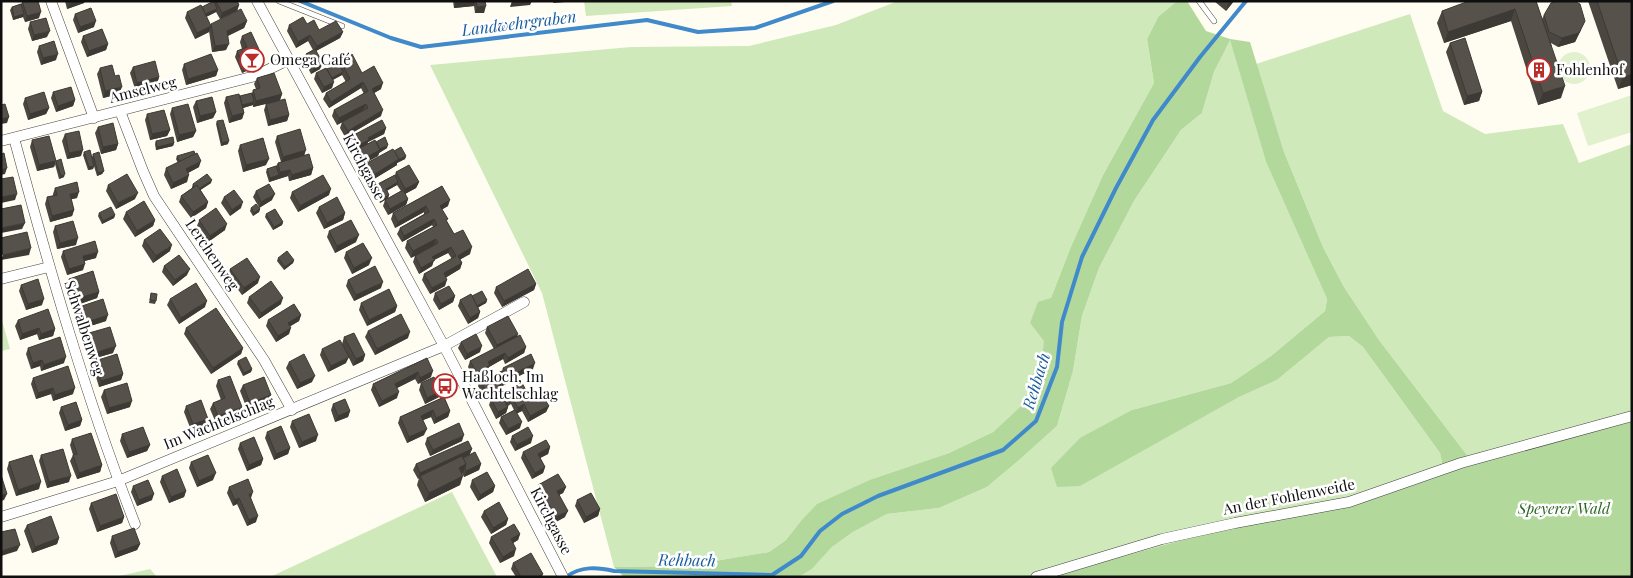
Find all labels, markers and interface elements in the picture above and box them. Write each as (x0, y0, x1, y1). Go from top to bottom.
water label: Landwehrgraben (460, 5, 577, 40)
bar icon: Omega Café (239, 47, 265, 73)
place label: Omega Café (270, 49, 351, 69)
building icon: Fohlenhof (1526, 57, 1552, 83)
place label: Fohlenhof (1556, 59, 1625, 79)
street label: Amselweg (106, 71, 178, 107)
street label: Kirchgasse (339, 130, 391, 203)
street label: Lerchenweg (182, 215, 244, 294)
street label: Schwalbenweg (60, 277, 110, 378)
water label: Rehbach (1017, 350, 1054, 413)
place label: Haßloch, Im Wachtelschlag (461, 366, 558, 403)
bus stop icon: Haßloch, Im Wachtelschlag (432, 373, 458, 399)
street label: Im Wachtelschlag (160, 391, 277, 453)
street label: An der Fohlenweide (1220, 473, 1356, 519)
street label: Kirchgasse (526, 484, 577, 558)
park label: Speyerer Wald (1517, 498, 1611, 518)
water label: Rehbach (657, 548, 716, 571)

